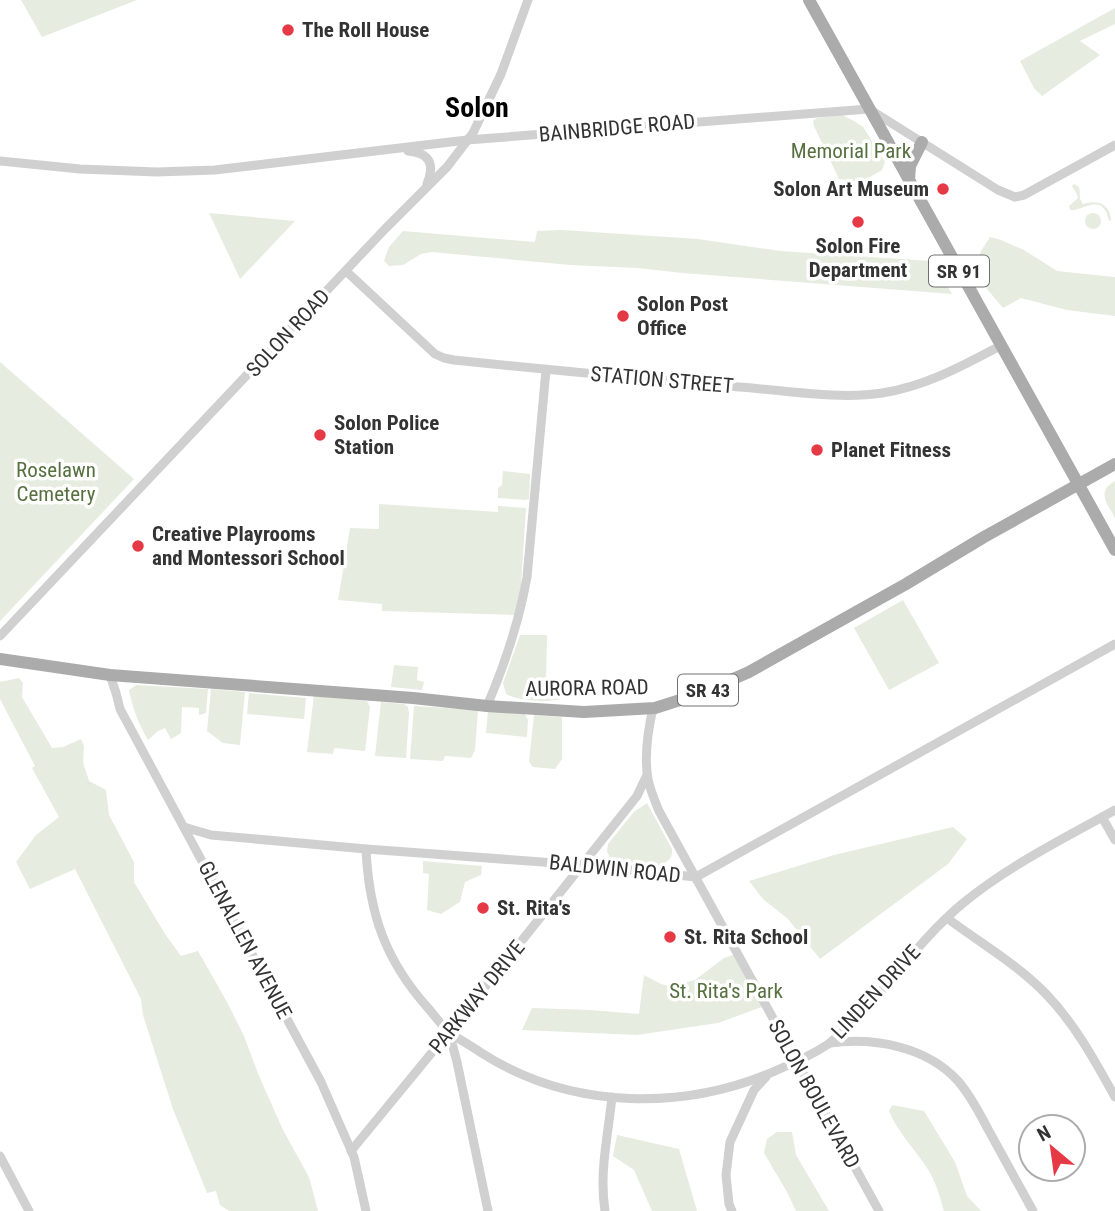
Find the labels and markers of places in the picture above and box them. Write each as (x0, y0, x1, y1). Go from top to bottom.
place label: The Roll House (302, 18, 429, 42)
marker: The Roll House (280, 22, 296, 38)
place label: Solon Art Museum (773, 177, 929, 201)
marker: Solon Art Museum (935, 181, 951, 197)
marker: Solon Fire Department (850, 214, 866, 230)
place label: Solon Fire Department (809, 234, 907, 282)
place label: Solon Post Office (637, 292, 728, 340)
marker: Solon Post Office (615, 308, 631, 324)
place label: Solon Police Station (334, 411, 439, 459)
marker: Solon Police Station (312, 427, 328, 443)
place label: Planet Fitness (831, 438, 951, 462)
marker: Planet Fitness (809, 442, 825, 458)
place label: Creative Playrooms and Montessori School (152, 522, 345, 570)
marker: Creative Playrooms and Montessori School (130, 538, 146, 554)
place label: St. Rita's (497, 896, 571, 920)
marker: St. Rita's (475, 900, 491, 916)
place label: St. Rita School (684, 925, 808, 949)
marker: St. Rita School (662, 929, 678, 945)

